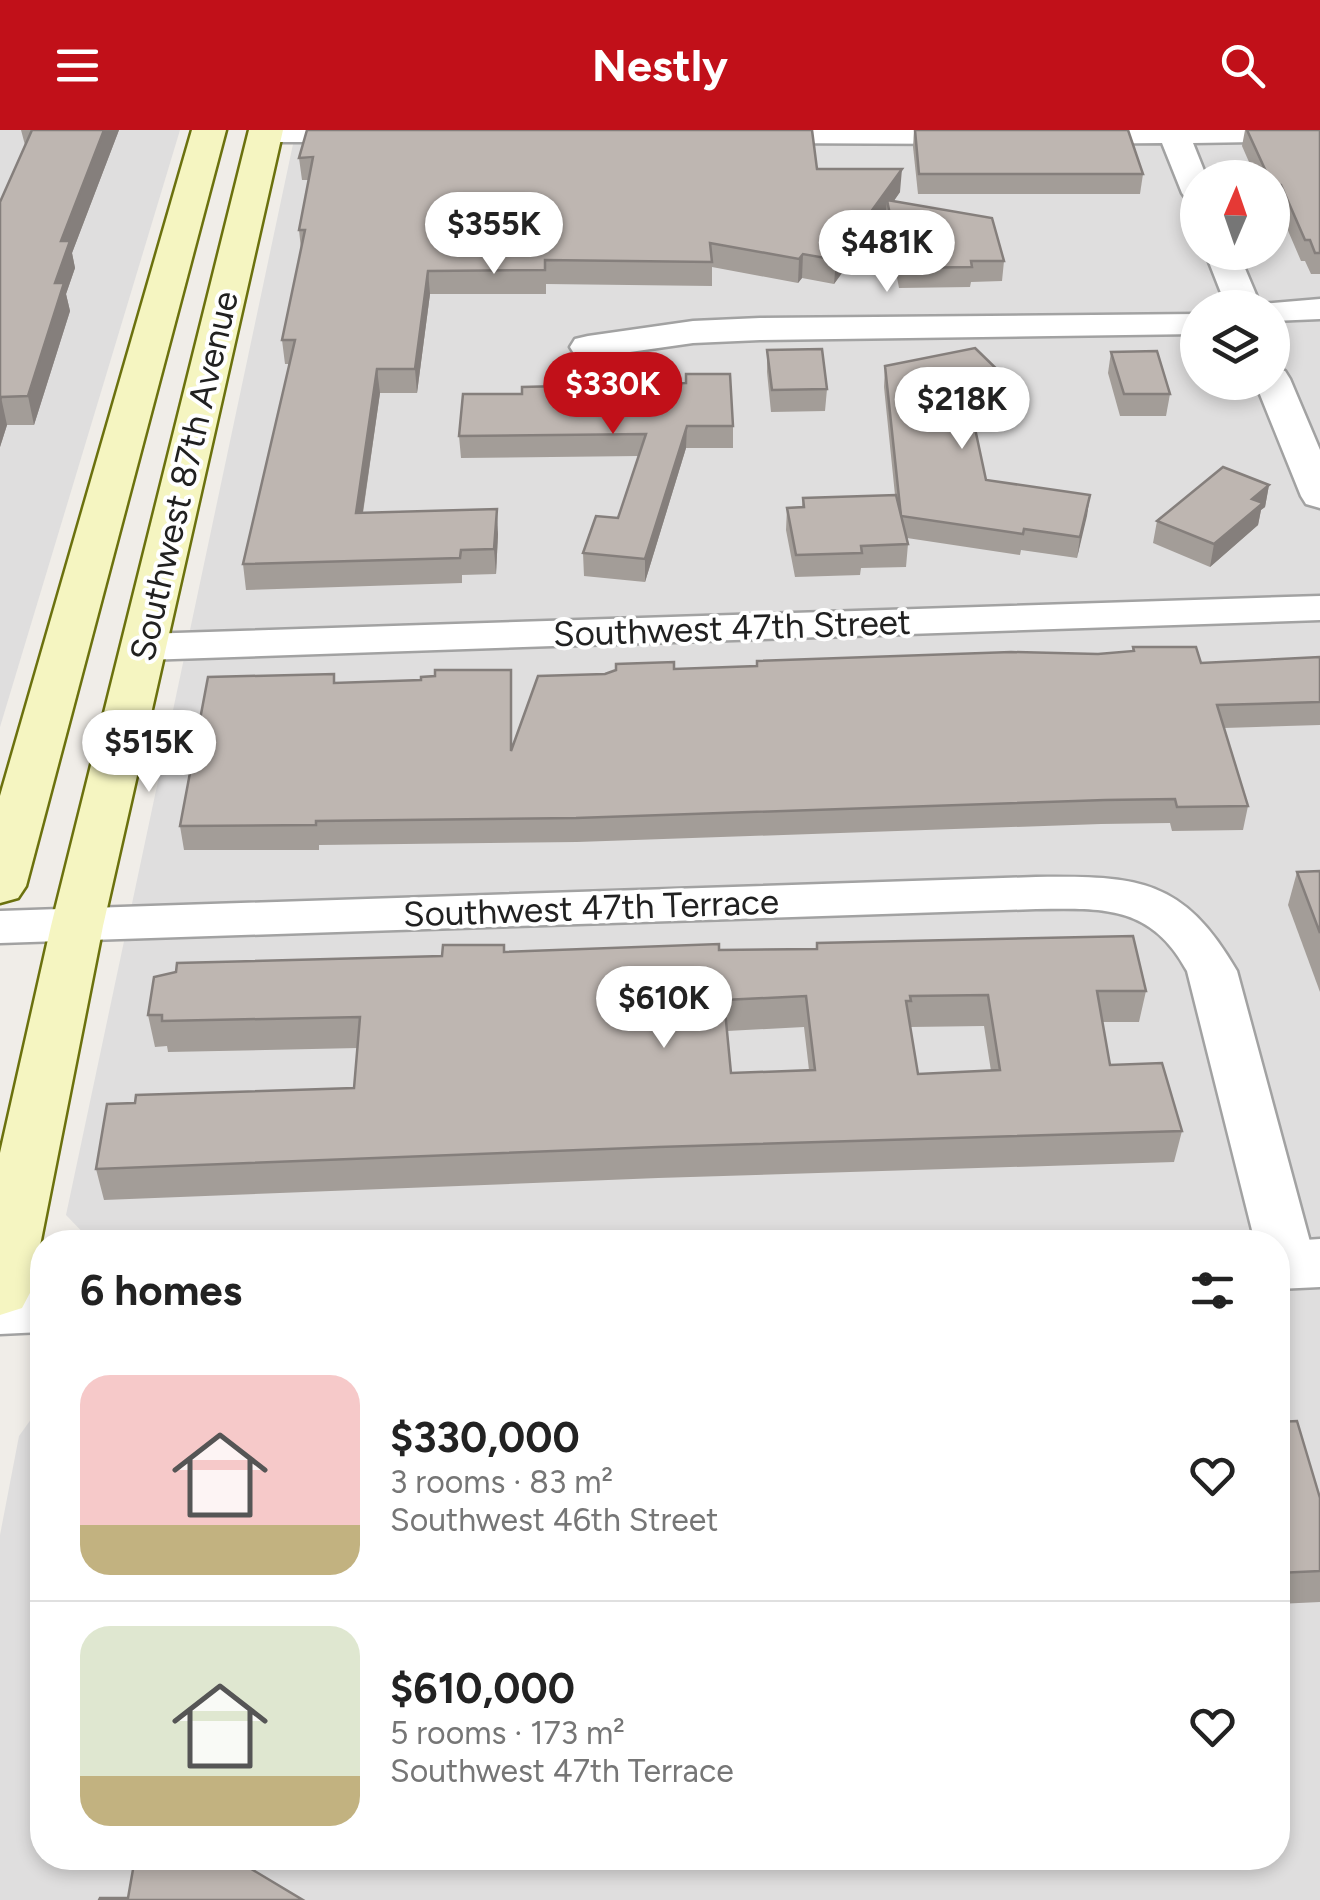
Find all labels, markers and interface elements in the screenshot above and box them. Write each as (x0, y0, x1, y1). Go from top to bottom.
icon: menu (50, 38, 105, 93)
text: Nestly (592, 38, 728, 92)
icon: search (1215, 38, 1270, 93)
north arrow (1180, 160, 1290, 270)
map controls (1180, 160, 1290, 400)
pin: $355K (424, 192, 564, 277)
text: $355K (447, 205, 541, 243)
pin: $481K (817, 210, 957, 295)
text: $481K (841, 223, 933, 261)
street label: Southwest 87th Avenue (121, 287, 247, 665)
button: layers (1180, 290, 1290, 400)
pin: $330K (543, 352, 683, 437)
text: $330K (565, 365, 661, 403)
pin: $218K (892, 367, 1032, 452)
text: $218K (917, 380, 1007, 418)
street label: Southwest 47th Street (552, 601, 912, 655)
pin: $515K (79, 710, 219, 795)
text: $515K (104, 723, 194, 761)
street label: Southwest 47th Terrace (402, 880, 780, 936)
pin: $610K (594, 966, 734, 1051)
text: $610K (618, 979, 710, 1017)
icon: filters (1185, 1263, 1240, 1318)
text: 6 homes (80, 1265, 242, 1316)
text: $330,000 (390, 1412, 580, 1463)
icon: home (160, 1415, 280, 1535)
icon: heart (1185, 1448, 1240, 1503)
text: 3 rooms · 83 m² (390, 1463, 613, 1501)
text: Southwest 46th Street (390, 1501, 718, 1539)
text: $610,000 (390, 1663, 575, 1714)
icon: home (160, 1666, 280, 1786)
icon: heart (1185, 1699, 1240, 1754)
text: 5 rooms · 173 m² (390, 1714, 625, 1752)
text: Southwest 47th Terrace (390, 1752, 734, 1790)

